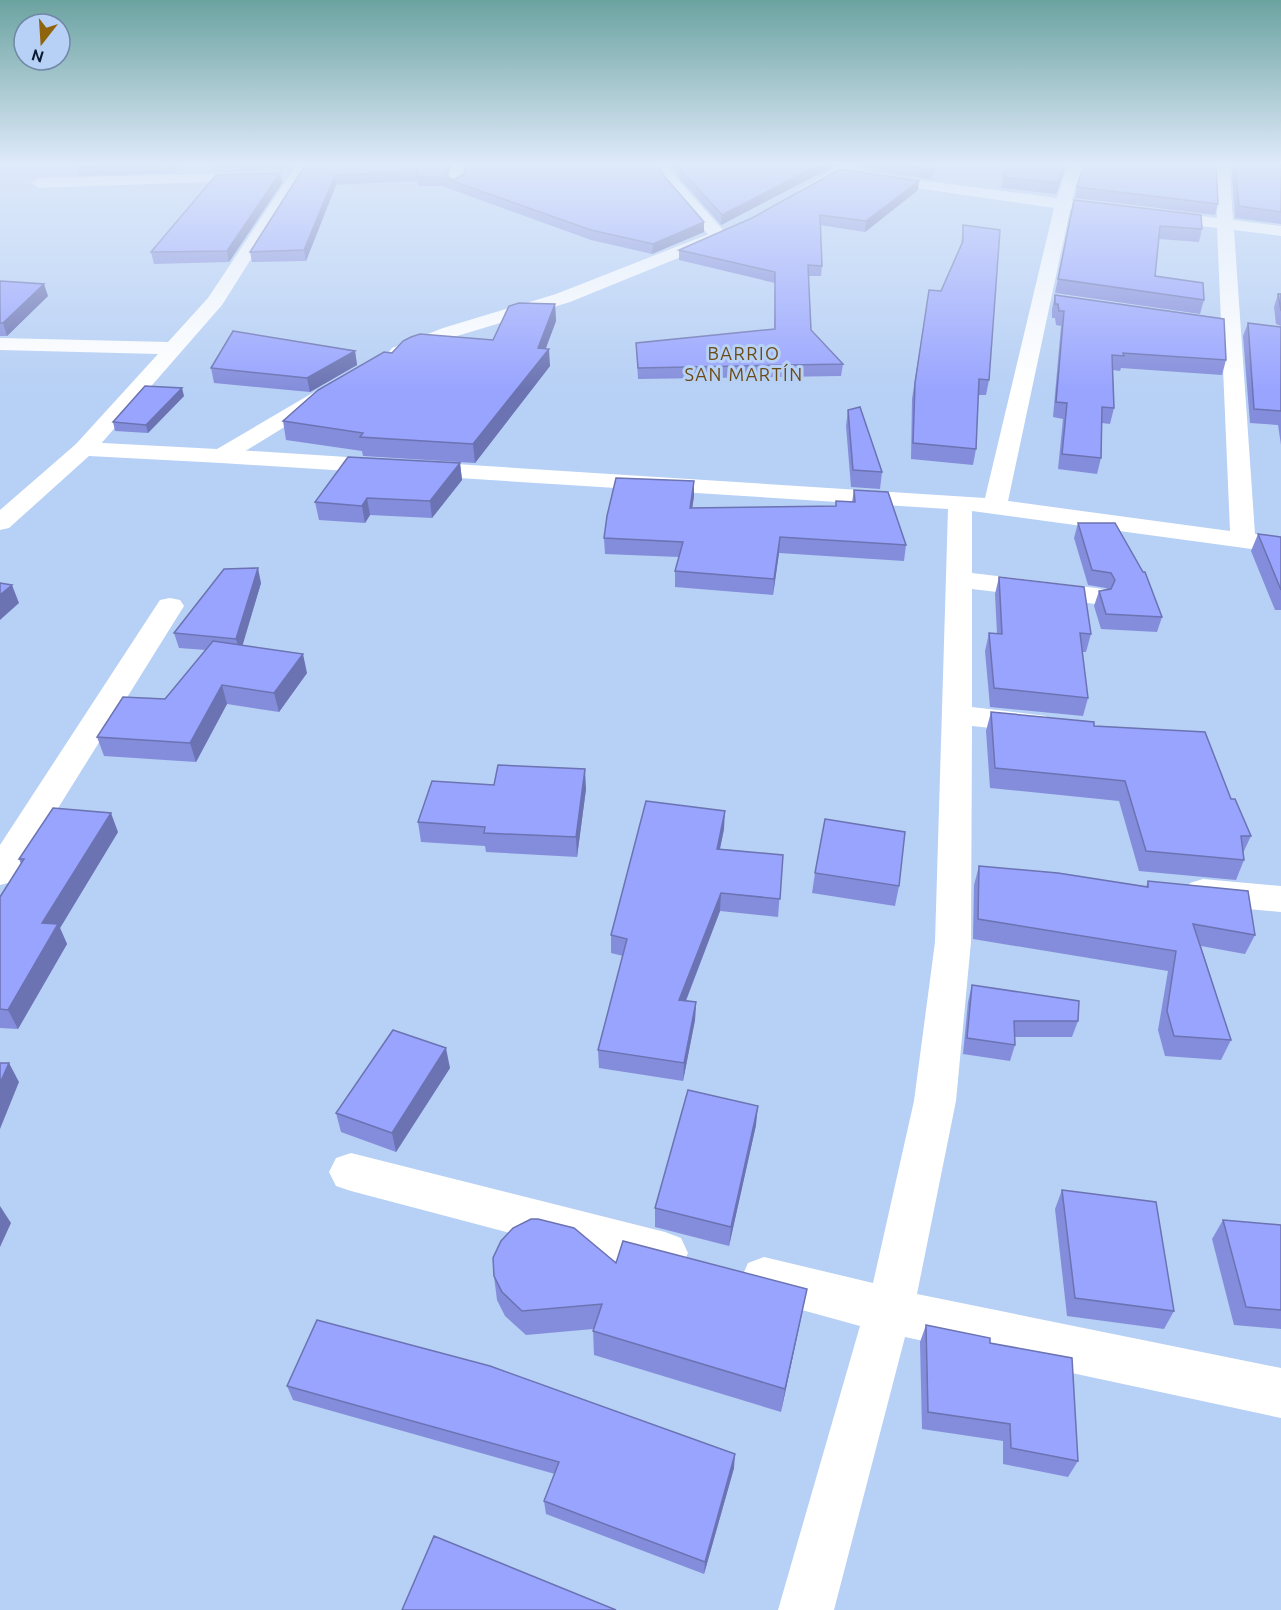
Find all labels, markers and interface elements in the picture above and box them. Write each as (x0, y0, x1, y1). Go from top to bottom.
north arrow (12, 12, 72, 72)
text: N (29, 46, 46, 67)
district label: BARRIO SAN MARTÍN (684, 343, 804, 384)

